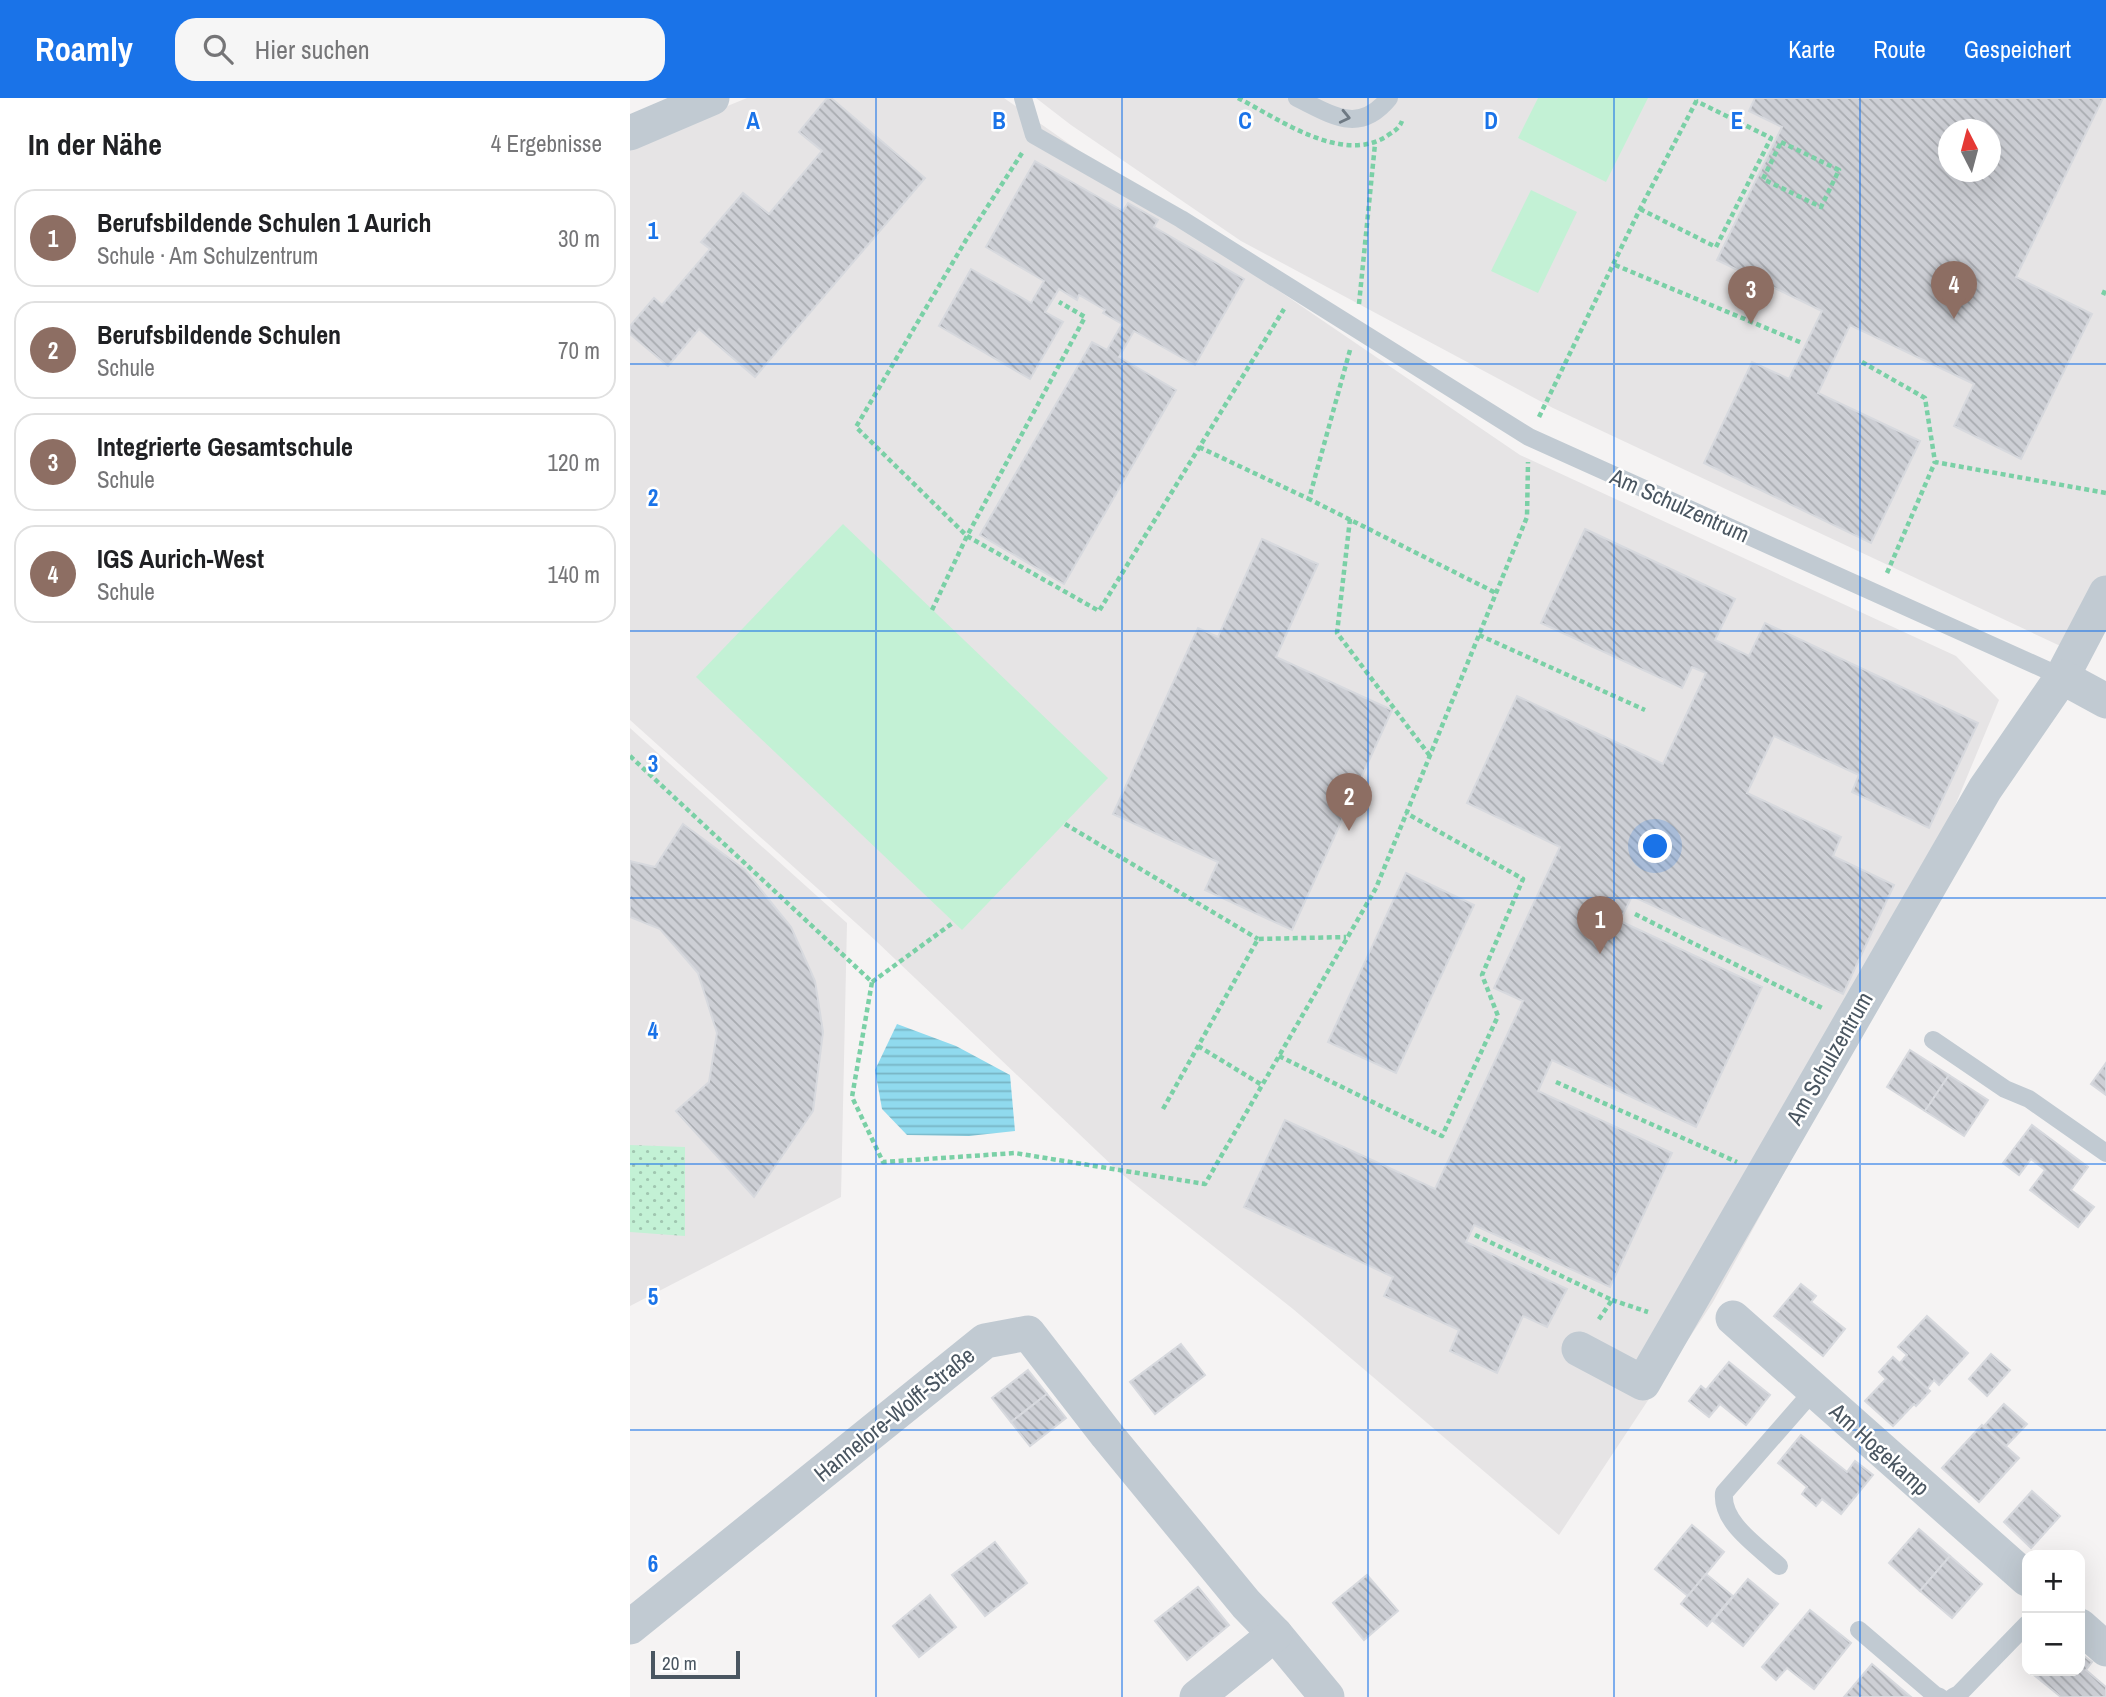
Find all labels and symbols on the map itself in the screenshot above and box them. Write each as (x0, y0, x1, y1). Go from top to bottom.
text: A (746, 105, 760, 136)
text: B (992, 105, 1006, 136)
text: C (1238, 105, 1252, 136)
text: D (1484, 105, 1498, 136)
text: E (1731, 105, 1743, 136)
one-way arrow (1339, 109, 1351, 124)
north arrow (1938, 119, 2001, 182)
text: 1 (648, 215, 659, 246)
pin: 4 (1931, 261, 1977, 319)
pin: 3 (1728, 266, 1774, 324)
street label: Am Schulzentrum (1605, 460, 1754, 549)
text: 2 (648, 482, 658, 513)
text: 3 (648, 748, 658, 779)
pin: 2 (1326, 773, 1372, 831)
your location (1638, 829, 1672, 863)
pin: 1 (1577, 896, 1623, 954)
street label: Am Schulzentrum (1778, 986, 1880, 1131)
text: 4 (648, 1015, 659, 1046)
text: 5 (648, 1281, 658, 1312)
street label: Hannelore-Wolff-Straße (807, 1339, 981, 1489)
street label: Am Hogekamp (1823, 1395, 1937, 1502)
text: 6 (648, 1548, 658, 1579)
scale bar (651, 1648, 740, 1680)

